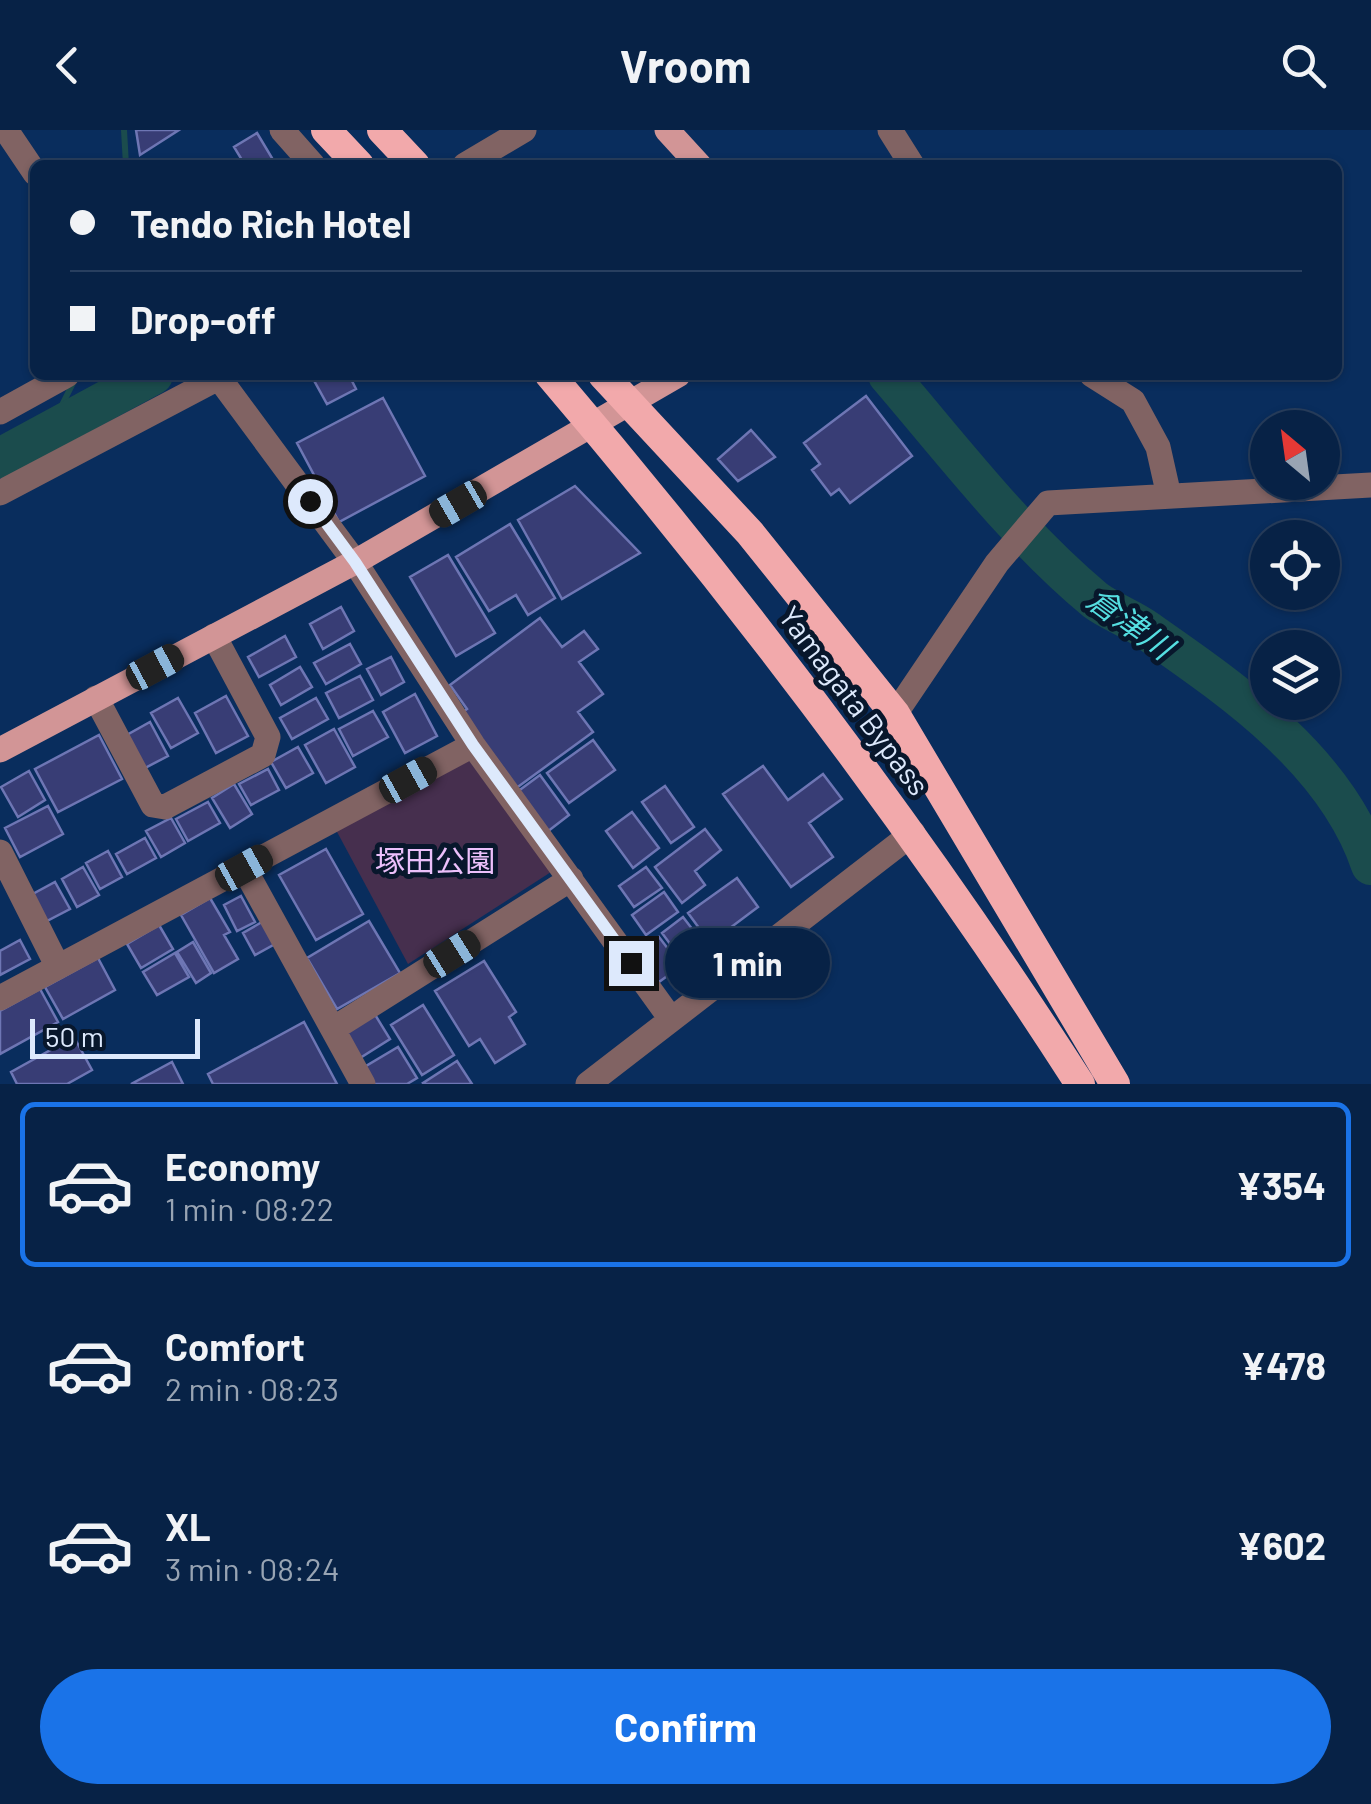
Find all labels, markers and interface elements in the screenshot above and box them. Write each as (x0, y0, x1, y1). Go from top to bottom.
icon: back (40, 38, 95, 93)
text: Vroom (620, 38, 751, 92)
icon: search (1276, 38, 1331, 93)
text: Tendo Rich Hotel (130, 200, 411, 246)
text: Drop-off (130, 296, 276, 342)
north arrow (1250, 410, 1340, 500)
map controls (1250, 410, 1340, 720)
car (425, 476, 491, 532)
route start (288, 479, 333, 524)
button: locate (1250, 520, 1340, 610)
water label: 倉津川 (1081, 578, 1183, 667)
street label: Yamagata Bypass (772, 598, 938, 802)
button: layers (1250, 630, 1340, 720)
car (121, 640, 189, 694)
car (374, 752, 442, 808)
car (210, 840, 278, 896)
park label: 塚田公園 (375, 842, 495, 878)
car (419, 925, 485, 983)
callout: 1 min (666, 928, 831, 998)
route end (609, 941, 654, 986)
text: 1 min (712, 944, 783, 982)
scale bar (30, 1014, 200, 1058)
text: 50 m (45, 1019, 104, 1053)
icon: car (45, 1140, 135, 1230)
text: Economy (165, 1143, 320, 1189)
text: ¥354 (1236, 1162, 1326, 1208)
text: 1 min · 08:22 (165, 1189, 334, 1227)
icon: car (45, 1320, 135, 1410)
text: Comfort (165, 1323, 305, 1369)
text: ¥478 (1240, 1342, 1326, 1388)
text: 2 min · 08:23 (165, 1369, 339, 1407)
icon: car (45, 1500, 135, 1590)
text: XL (165, 1503, 211, 1549)
text: ¥602 (1237, 1522, 1326, 1568)
text: 3 min · 08:24 (165, 1549, 340, 1587)
button: Confirm (40, 1669, 1331, 1784)

